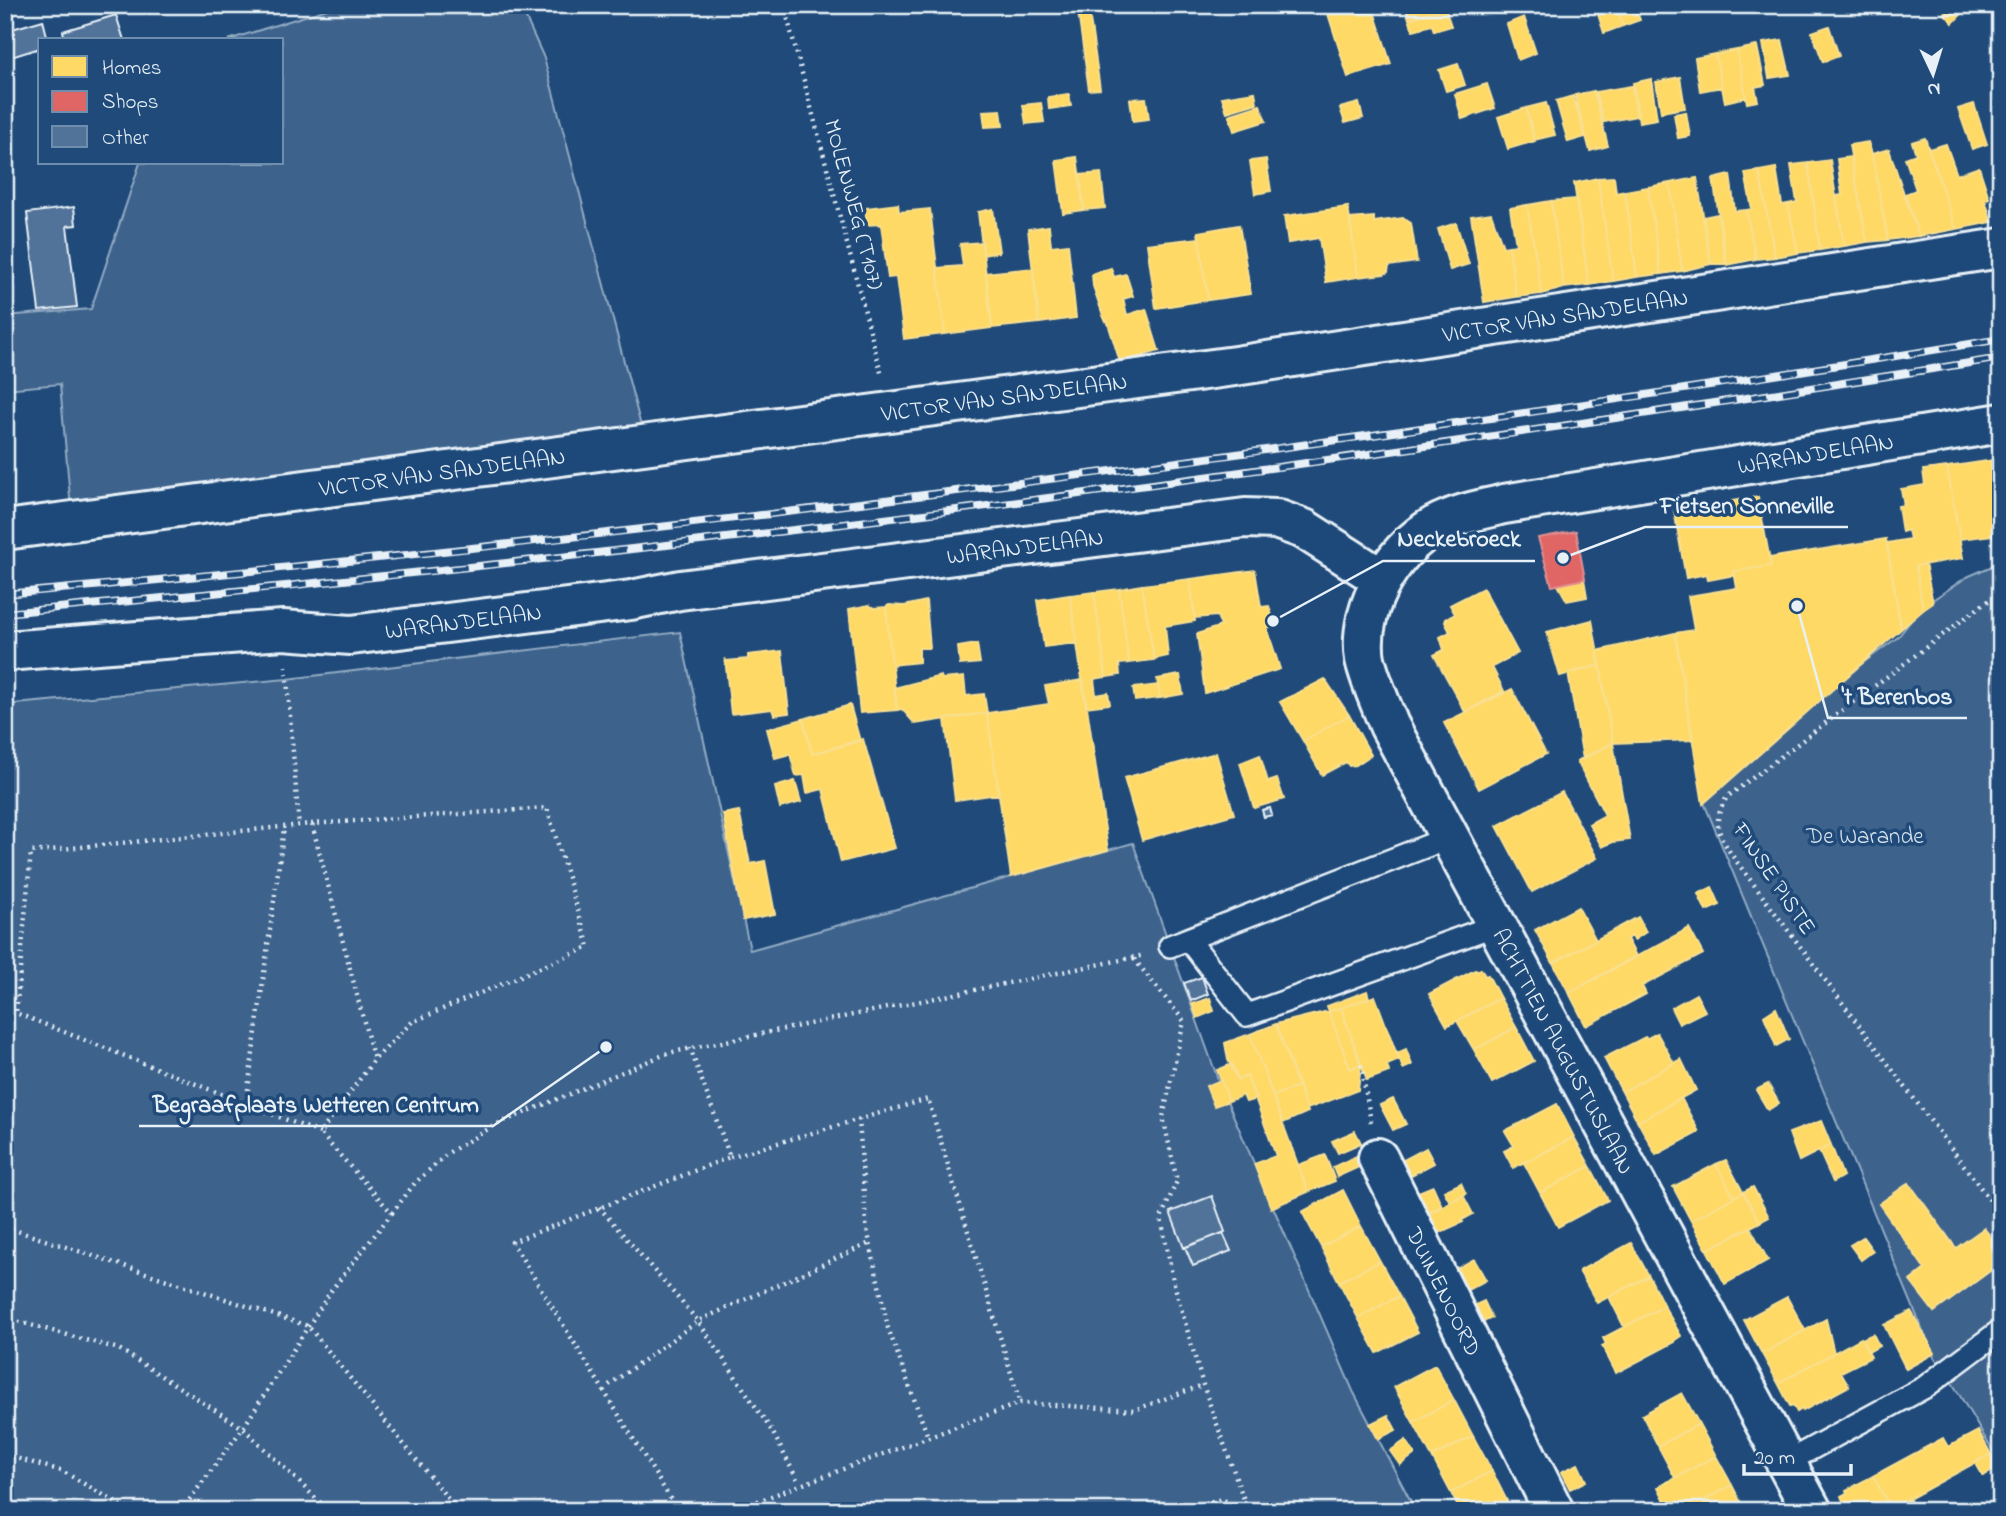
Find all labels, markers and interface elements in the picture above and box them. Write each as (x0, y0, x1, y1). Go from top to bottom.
legend (38, 38, 284, 164)
north arrow (1898, 38, 1968, 108)
text: Homes (102, 54, 162, 84)
text: N (1926, 75, 1941, 102)
text: Shops (102, 88, 159, 118)
street label: MOLENWEG (T107) (814, 116, 891, 294)
text: Other (102, 124, 149, 154)
street label: VICTOR VAN SANDELAAN (1439, 282, 1691, 353)
street label: VICTOR VAN SANDELAAN (878, 366, 1130, 432)
street label: WARANDELAAN (1735, 427, 1896, 485)
street label: VICTOR VAN SANDELAAN (316, 441, 568, 507)
callout: Fietsen Sonneville (1645, 482, 1848, 527)
text: Fietsen Sonneville (1659, 490, 1835, 525)
callout: Neckebroeck (1383, 516, 1535, 561)
street label: WARANDELAAN (945, 522, 1106, 575)
text: Neckebroeck (1397, 523, 1521, 558)
street label: WARANDELAAN (383, 597, 544, 650)
callout: 't Berenbos (1828, 673, 1967, 718)
text: 't Berenbos (1842, 681, 1952, 716)
street label: FINSE PISTE (1722, 816, 1823, 942)
park label: De Warande (1805, 821, 1924, 854)
street label: ACHTTIEN AUGUSTUSLAAN (1483, 923, 1641, 1181)
callout: Begraafplaats Wetteren Centrum (139, 1081, 493, 1126)
text: Begraafplaats Wetteren Centrum (152, 1089, 479, 1125)
street label: DUINENOORD (1396, 1221, 1488, 1363)
scale bar (1744, 1432, 1850, 1476)
text: 20 m (1754, 1444, 1795, 1474)

